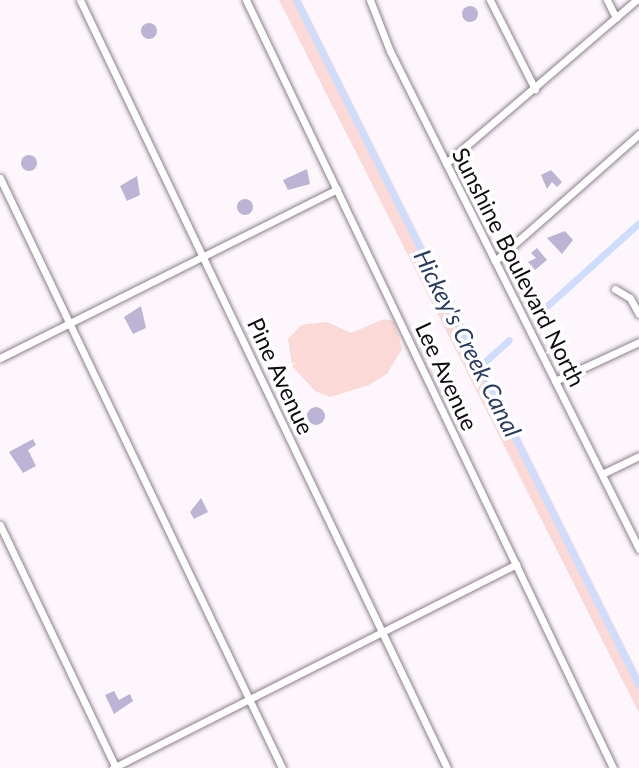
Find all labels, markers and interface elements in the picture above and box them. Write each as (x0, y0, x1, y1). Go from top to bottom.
street label: Sunshine Boulevard North (447, 143, 591, 391)
water label: Hickey's Creek Canal (408, 245, 528, 441)
street label: Pine Avenue (242, 313, 320, 439)
street label: Lee Avenue (410, 317, 484, 435)

